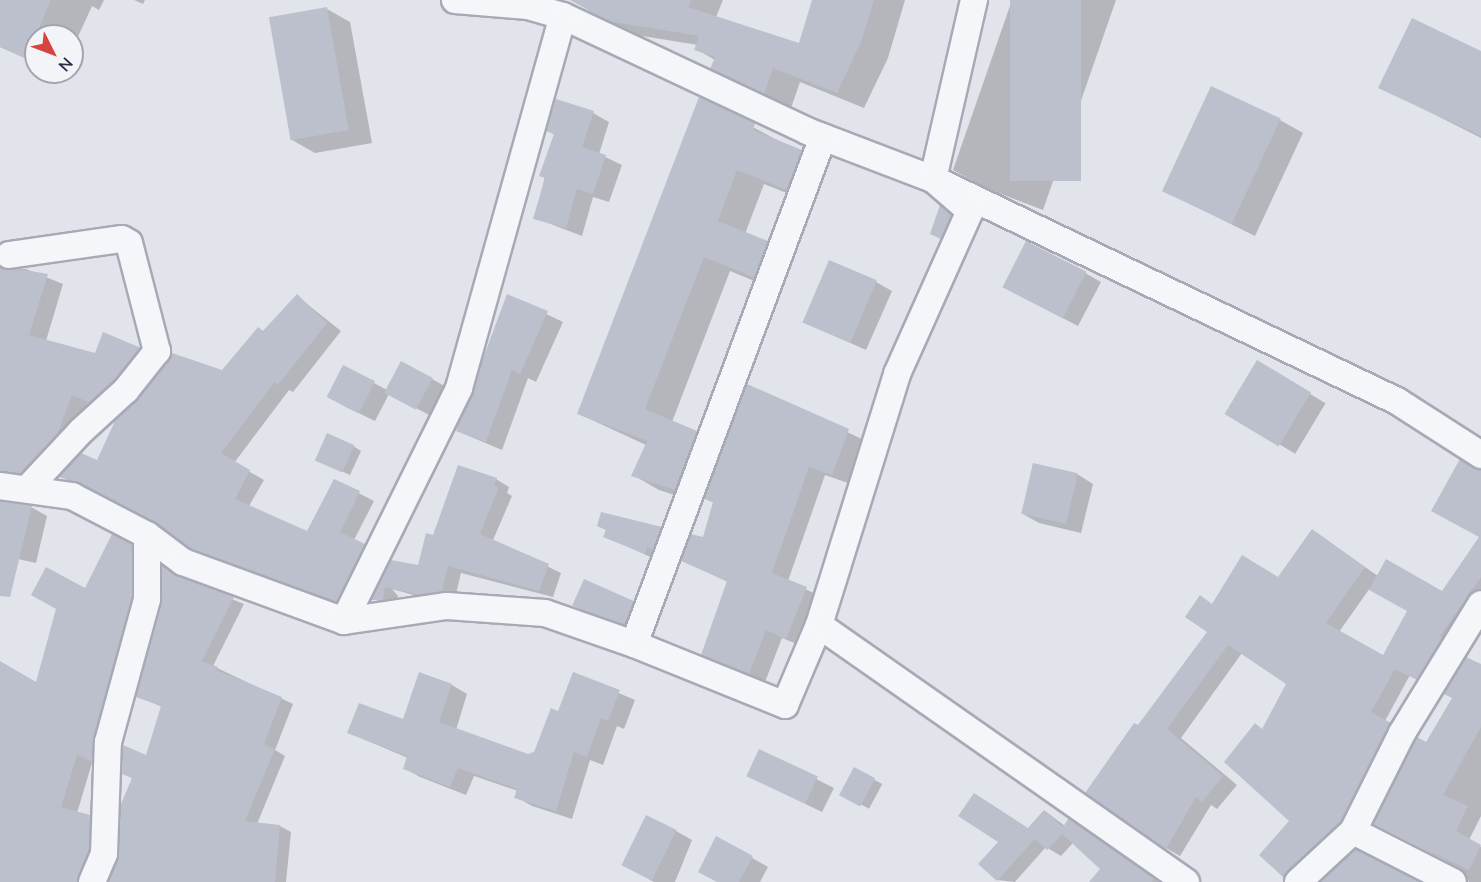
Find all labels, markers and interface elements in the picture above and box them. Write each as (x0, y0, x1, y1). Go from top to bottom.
north arrow (24, 24, 84, 84)
text: N (54, 54, 77, 76)

